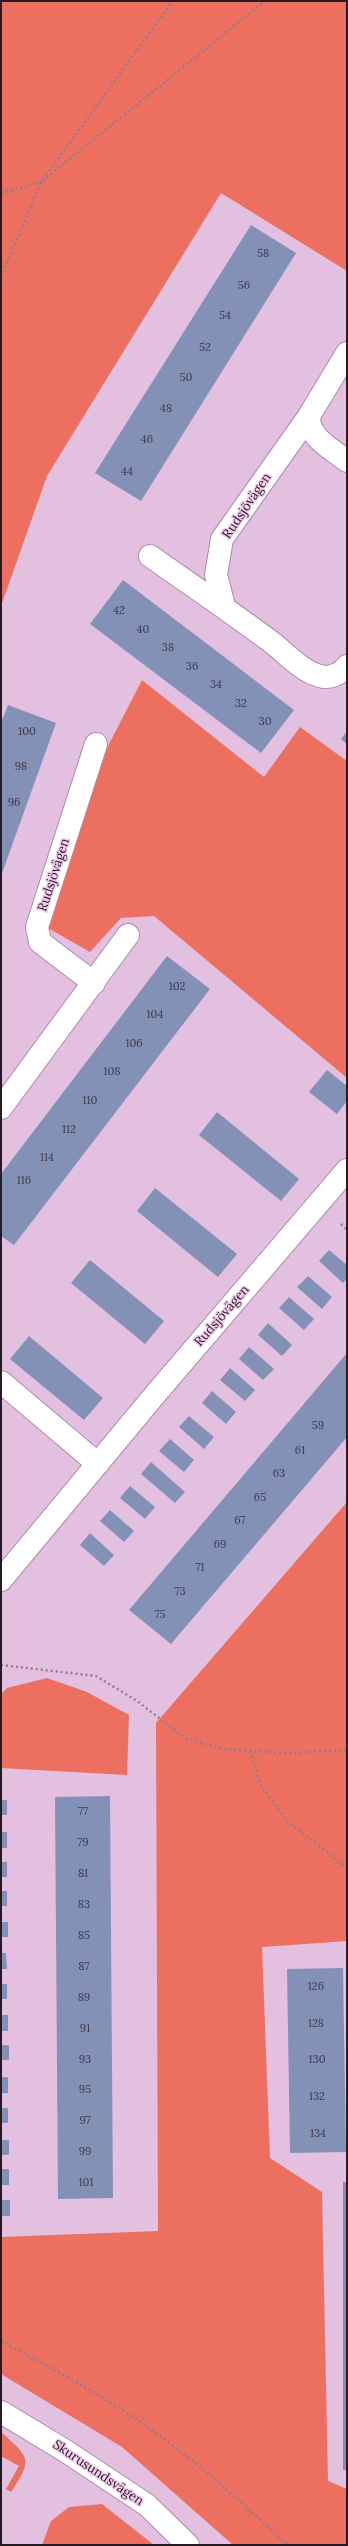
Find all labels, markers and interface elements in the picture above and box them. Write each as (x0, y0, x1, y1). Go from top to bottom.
house number: 58 (257, 247, 269, 261)
house number: 56 (238, 279, 250, 293)
house number: 54 (219, 309, 231, 323)
house number: 52 (199, 341, 211, 355)
house number: 50 (180, 371, 192, 385)
house number: 48 (160, 402, 172, 416)
house number: 46 (141, 433, 153, 447)
house number: 44 (121, 465, 133, 479)
street label: Rudsjövägen (219, 470, 275, 542)
house number: 42 (113, 604, 125, 618)
house number: 40 (137, 623, 149, 637)
house number: 38 (162, 641, 174, 655)
house number: 36 (186, 660, 198, 674)
house number: 34 (210, 678, 222, 692)
house number: 32 (235, 697, 247, 711)
house number: 30 (259, 715, 271, 729)
house number: 100 (18, 725, 36, 739)
house number: 98 (15, 760, 27, 774)
house number: 96 (8, 796, 20, 810)
street label: Rudsjövägen (35, 837, 73, 913)
house number: 102 (169, 980, 185, 994)
house number: 104 (147, 1008, 163, 1022)
house number: 106 (125, 1037, 143, 1051)
house number: 108 (103, 1065, 121, 1079)
house number: 110 (83, 1094, 97, 1108)
house number: 112 (62, 1123, 76, 1137)
house number: 114 (40, 1151, 54, 1165)
house number: 116 (17, 1174, 31, 1188)
street label: Rudsjövägen (191, 1282, 253, 1350)
house number: 59 (312, 1419, 324, 1433)
house number: 61 (295, 1444, 305, 1458)
house number: 63 (273, 1467, 285, 1481)
house number: 65 (254, 1491, 266, 1505)
house number: 67 (234, 1514, 246, 1528)
house number: 69 (214, 1538, 226, 1552)
house number: 71 (195, 1561, 205, 1575)
house number: 73 (174, 1585, 186, 1599)
house number: 75 (154, 1608, 166, 1622)
house number: 77 (78, 1805, 88, 1819)
house number: 79 (77, 1836, 89, 1850)
house number: 81 (78, 1867, 88, 1881)
house number: 83 (78, 1898, 90, 1912)
house number: 85 (78, 1929, 90, 1943)
house number: 87 (78, 1960, 90, 1974)
house number: 126 (308, 1980, 324, 1994)
house number: 89 (78, 1991, 90, 2005)
house number: 128 (308, 2017, 324, 2031)
house number: 91 (80, 2022, 90, 2036)
house number: 93 (79, 2053, 91, 2067)
house number: 130 (309, 2053, 325, 2067)
house number: 95 (79, 2083, 91, 2097)
house number: 132 (309, 2090, 325, 2104)
house number: 97 (79, 2114, 91, 2128)
house number: 134 (310, 2127, 326, 2141)
house number: 99 (79, 2145, 91, 2159)
house number: 101 (79, 2176, 93, 2190)
street label: Skurusundsvägen (50, 2437, 146, 2509)

